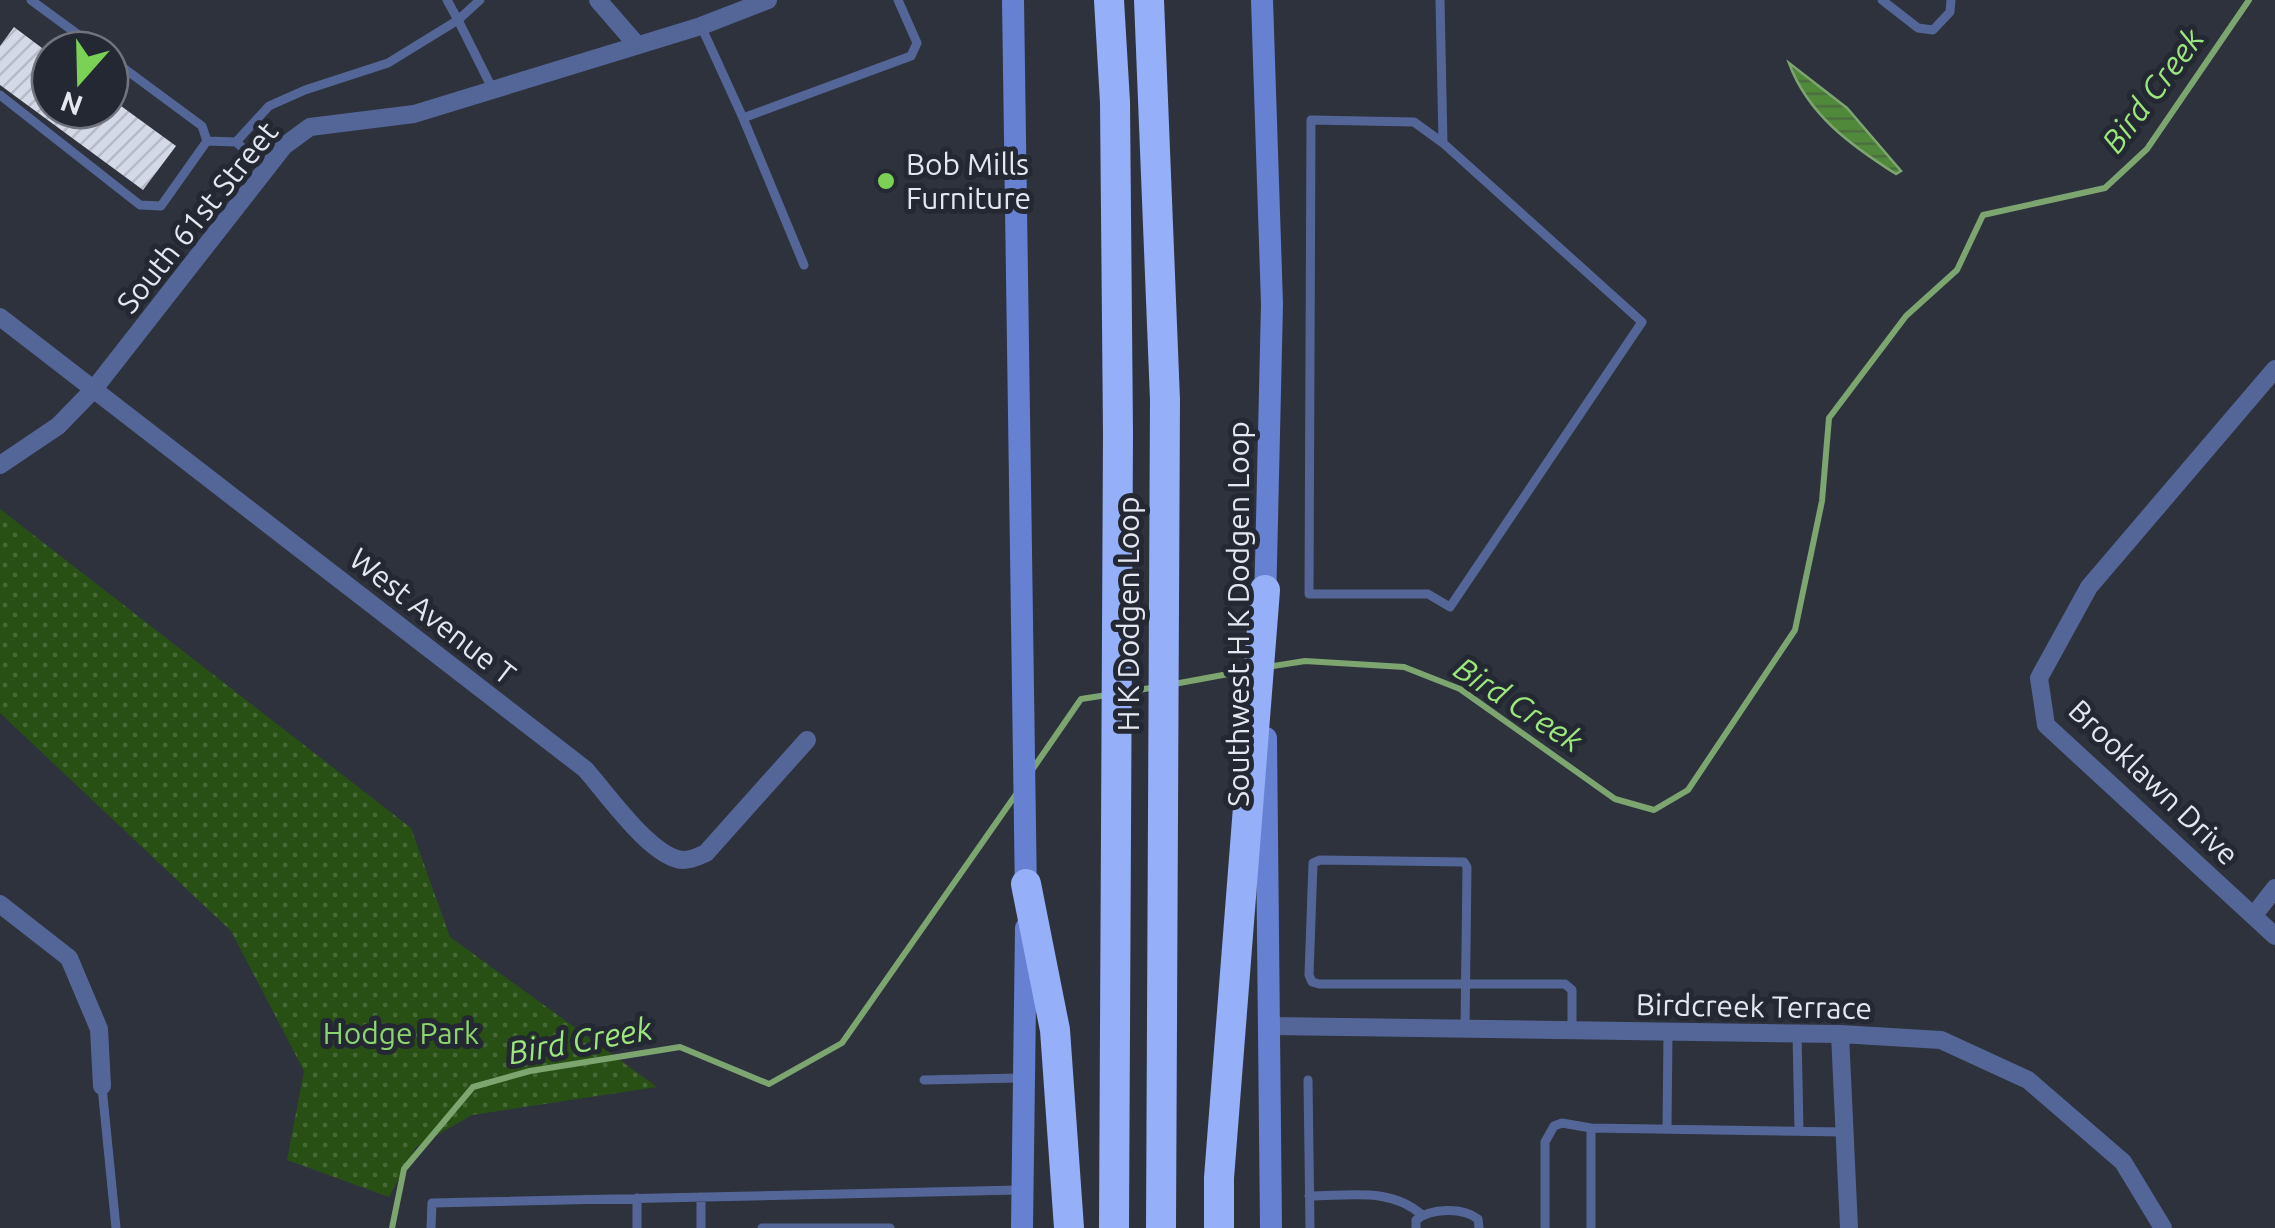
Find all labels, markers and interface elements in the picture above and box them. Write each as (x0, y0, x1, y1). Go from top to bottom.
water label: Bird Creek (2094, 20, 2211, 159)
north arrow (30, 30, 130, 130)
text: N (56, 86, 86, 122)
street label: South 61st Street (110, 115, 284, 319)
place label: Bob Mills Furniture (906, 147, 1031, 215)
marker: Bob Mills Furniture (875, 170, 897, 192)
street label: Southwest H K Dodgen Loop (1221, 421, 1255, 807)
street label: H K Dodgen Loop (1111, 497, 1145, 731)
street label: West Avenue T (344, 541, 523, 691)
water label: Bird Creek (1448, 649, 1590, 759)
street label: Brooklawn Drive (2062, 693, 2246, 871)
street label: Birdcreek Terrace (1636, 987, 1872, 1025)
water label: Bird Creek (505, 1010, 656, 1070)
park label: Hodge Park (323, 1016, 479, 1050)

